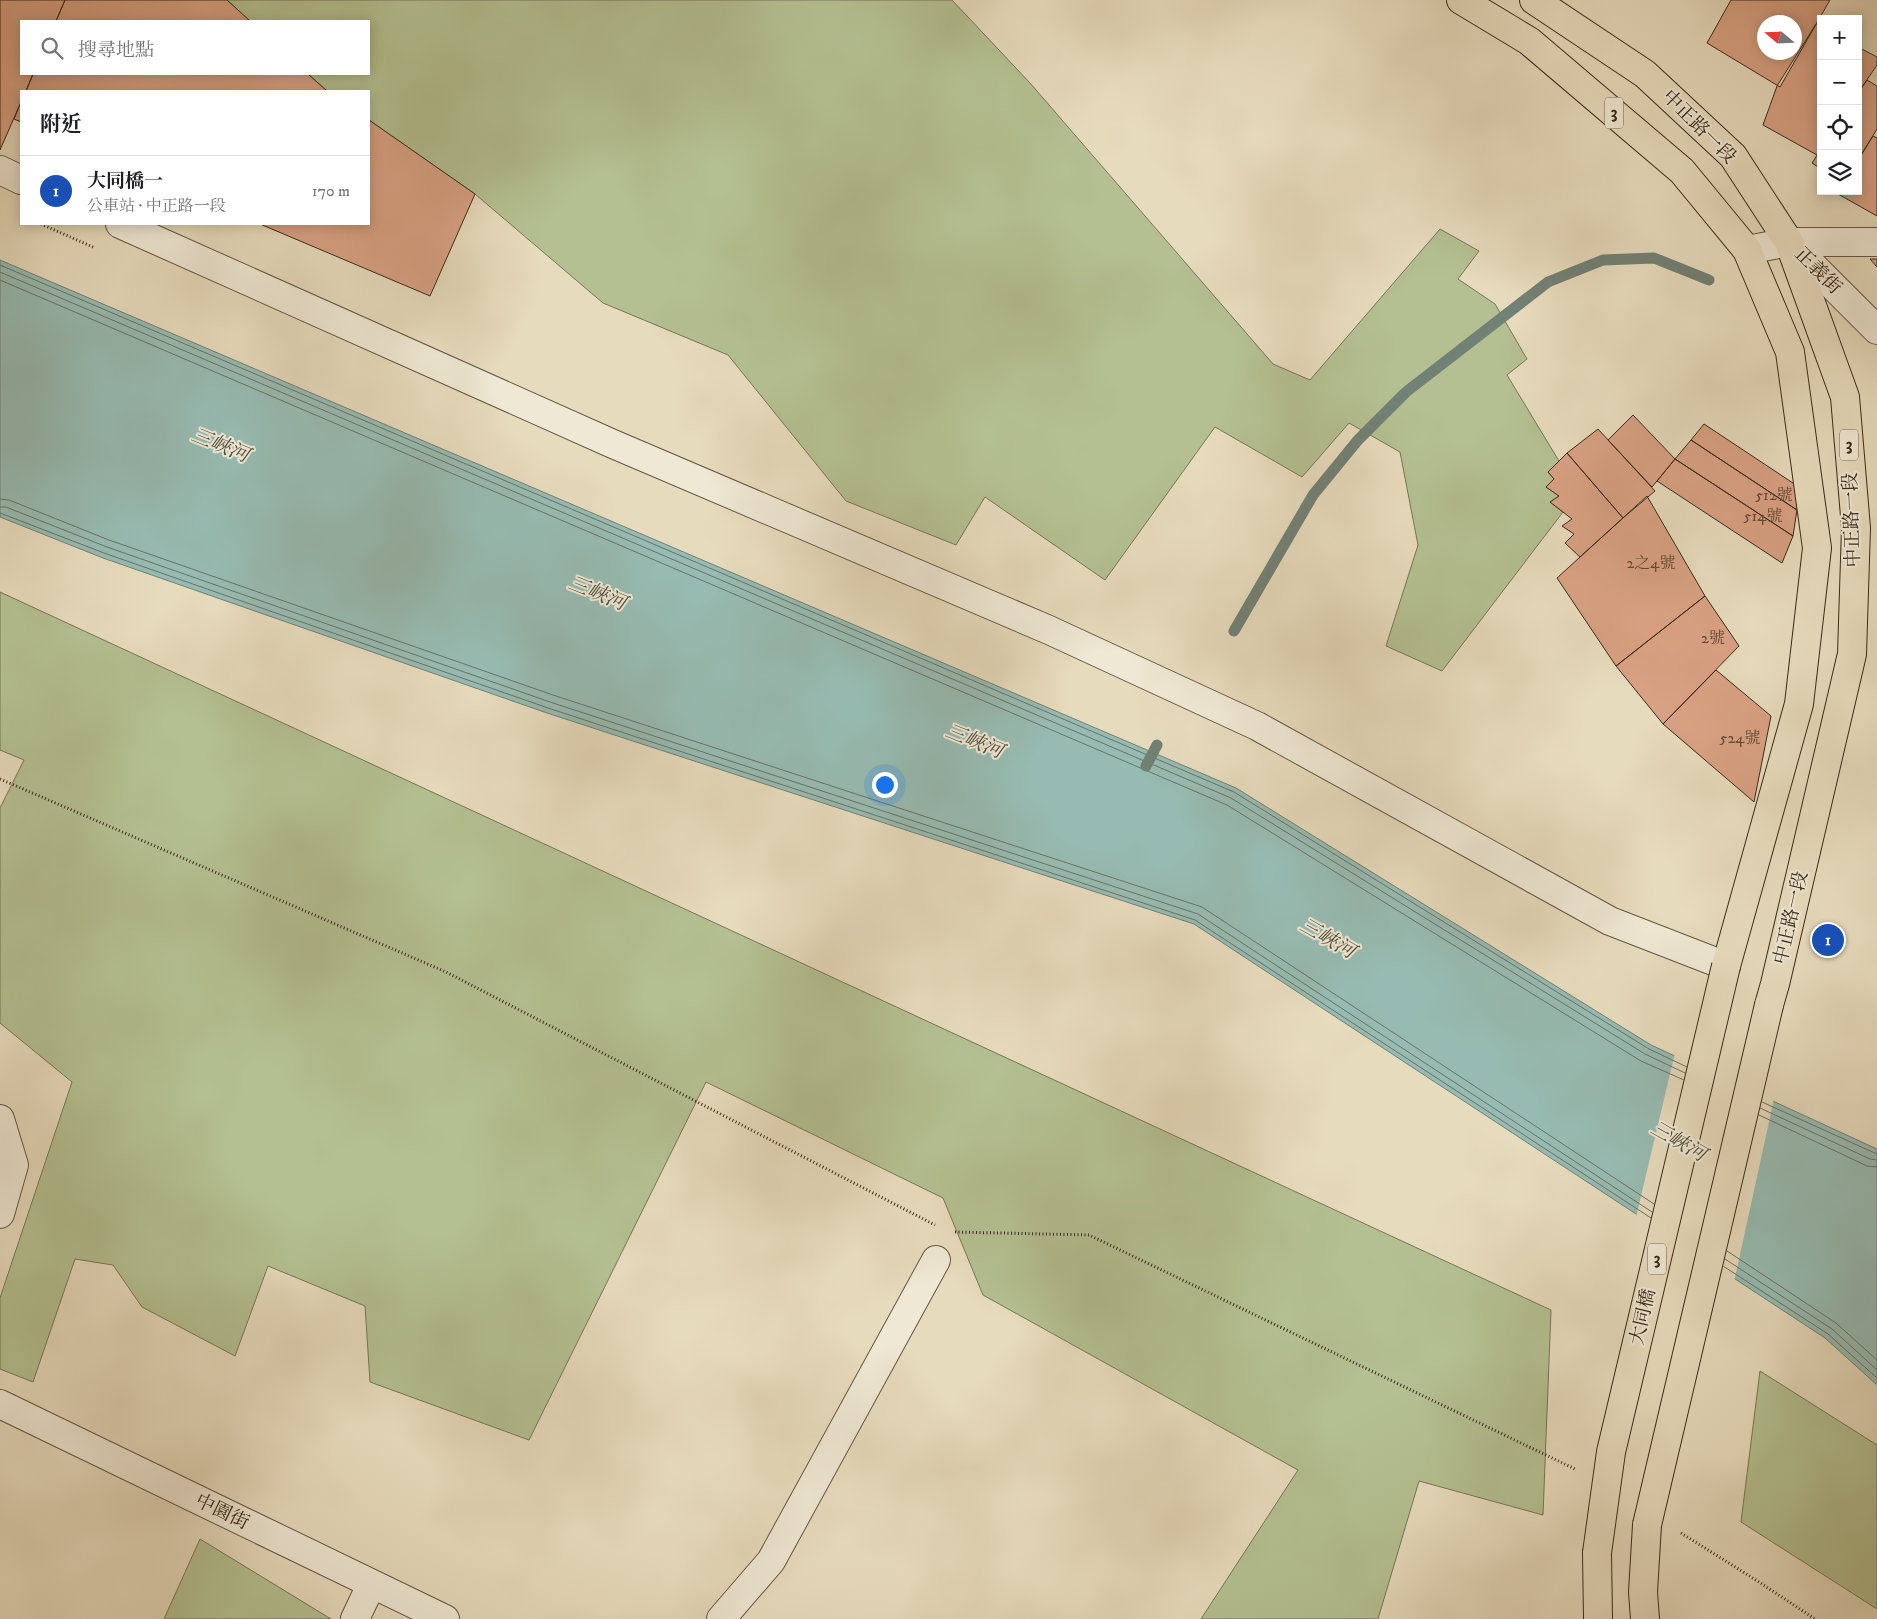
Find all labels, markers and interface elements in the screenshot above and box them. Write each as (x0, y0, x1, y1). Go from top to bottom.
north arrow (1757, 15, 1802, 60)
map controls (1817, 15, 1862, 195)
button: + (1817, 15, 1862, 60)
search box (20, 20, 370, 75)
icon: search (38, 34, 66, 62)
text: 搜尋地點 (78, 39, 154, 62)
button: − (1817, 60, 1862, 105)
street label: 中正路一段 (1657, 85, 1741, 169)
road number: 3 (1605, 98, 1623, 128)
button: locate (1817, 105, 1862, 150)
text: 附近 (40, 112, 82, 138)
button: layers (1817, 150, 1862, 195)
text: 大同橋一 (87, 170, 163, 193)
text: 1 (53, 181, 59, 201)
text: 170 m (312, 181, 350, 201)
text: 公車站 · 中正路一段 (87, 196, 226, 216)
street label: 正義街 (1790, 243, 1846, 299)
water label: 三峽河 (188, 423, 255, 470)
road number: 3 (1840, 430, 1858, 460)
street label: 中正路一段 (1839, 472, 1865, 568)
house number: 512號 (1755, 485, 1793, 505)
house number: 514號 (1743, 506, 1783, 526)
house number: 2之4號 (1626, 553, 1676, 573)
water label: 三峽河 (565, 571, 632, 618)
house number: 2號 (1701, 628, 1725, 648)
water label: 三峽河 (942, 719, 1009, 766)
house number: 524號 (1719, 728, 1761, 748)
your location (872, 772, 898, 798)
street label: 中正路一段 (1769, 869, 1813, 967)
water label: 三峽河 (1295, 913, 1362, 966)
pin: 1 (1812, 921, 1844, 959)
water label: 三峽河 (1646, 1116, 1713, 1169)
road number: 3 (1648, 1244, 1666, 1274)
street label: 大同橋 (1625, 1287, 1661, 1347)
street label: 中園街 (191, 1489, 253, 1535)

